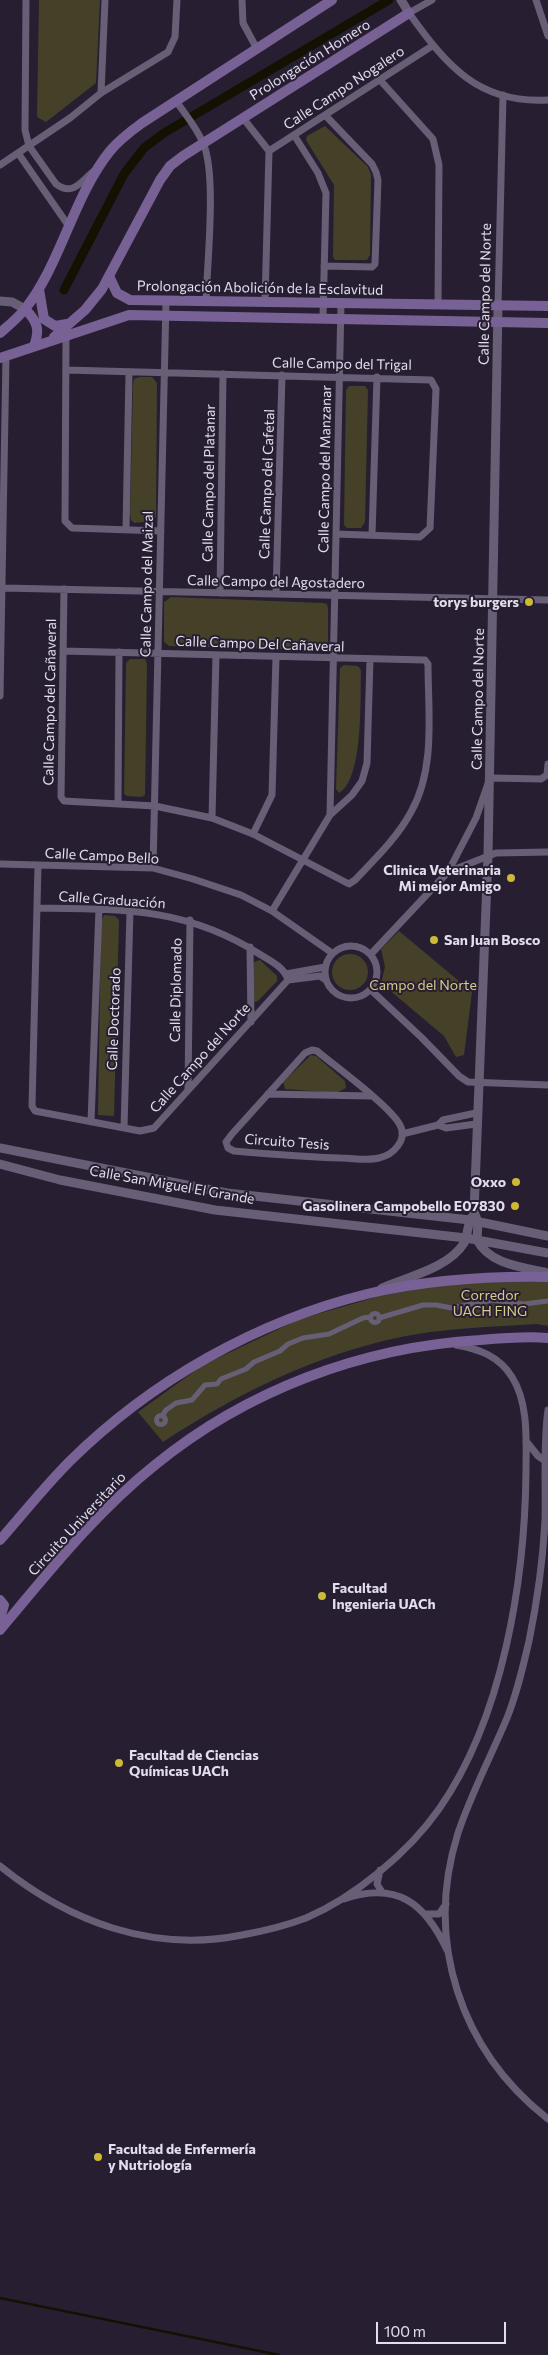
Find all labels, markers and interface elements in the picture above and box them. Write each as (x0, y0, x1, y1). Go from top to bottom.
street label: Prolongación Homero (247, 16, 373, 104)
street label: Calle Campo Nogalero (280, 43, 408, 133)
street label: Calle Campo del Norte (475, 223, 495, 365)
street label: Prolongación Abolición de la Esclavitud (137, 277, 383, 299)
street label: Calle Campo del Trigal (272, 354, 412, 374)
street label: Calle Campo del Manzanar (315, 385, 335, 553)
street label: Calle Campo del Platanar (199, 404, 219, 562)
street label: Calle Campo del Cafetal (256, 409, 278, 559)
street label: Calle Campo del Maizal (137, 511, 157, 657)
street label: Calle Campo del Agostadero (187, 572, 365, 592)
place label: torys burgers (433, 594, 519, 610)
marker: torys burgers (523, 596, 535, 608)
street label: Calle Campo del Cañaveral (40, 618, 60, 786)
street label: Calle Campo del Norte (468, 628, 488, 770)
street label: Calle Campo Del Cañaveral (175, 633, 345, 655)
street label: Calle Campo Bello (44, 845, 160, 867)
place label: Clinica Veterinaria Mi mejor Amigo (383, 862, 501, 894)
marker: Clinica Veterinaria Mi mejor Amigo (505, 872, 517, 884)
street label: Calle Graduación (58, 888, 166, 912)
place label: San Juan Bosco (444, 932, 540, 948)
marker: San Juan Bosco (428, 934, 440, 946)
street label: Calle Diplomado (167, 938, 185, 1042)
street label: Calle Doctorado (104, 967, 124, 1071)
park label: Campo del Norte (369, 977, 477, 993)
street label: Calle Campo del Norte (146, 1000, 254, 1116)
street label: Circuito Tesis (244, 1131, 330, 1153)
street label: Calle San Miguel El Grande (88, 1162, 256, 1208)
place label: Oxxo (471, 1174, 506, 1190)
marker: Oxxo (510, 1176, 522, 1188)
place label: Gasolinera Campobello E07830 (302, 1198, 505, 1214)
marker: Gasolinera Campobello E07830 (509, 1200, 521, 1212)
park label: Corredor UACH FING (453, 1287, 527, 1320)
street label: Circuito Universitario (25, 1469, 129, 1579)
place label: Facultad Ingenieria UACh (332, 1580, 436, 1612)
marker: Facultad Ingenieria UACh (316, 1590, 328, 1602)
place label: Facultad de Ciencias Químicas UACh (129, 1747, 259, 1780)
marker: Facultad de Ciencias Químicas UACh (113, 1757, 125, 1769)
place label: Facultad de Enfermería y Nutriología (108, 2141, 256, 2174)
marker: Facultad de Enfermería y Nutriología (92, 2151, 104, 2163)
scale bar (378, 2312, 508, 2344)
text: 100 m (384, 2322, 426, 2340)

